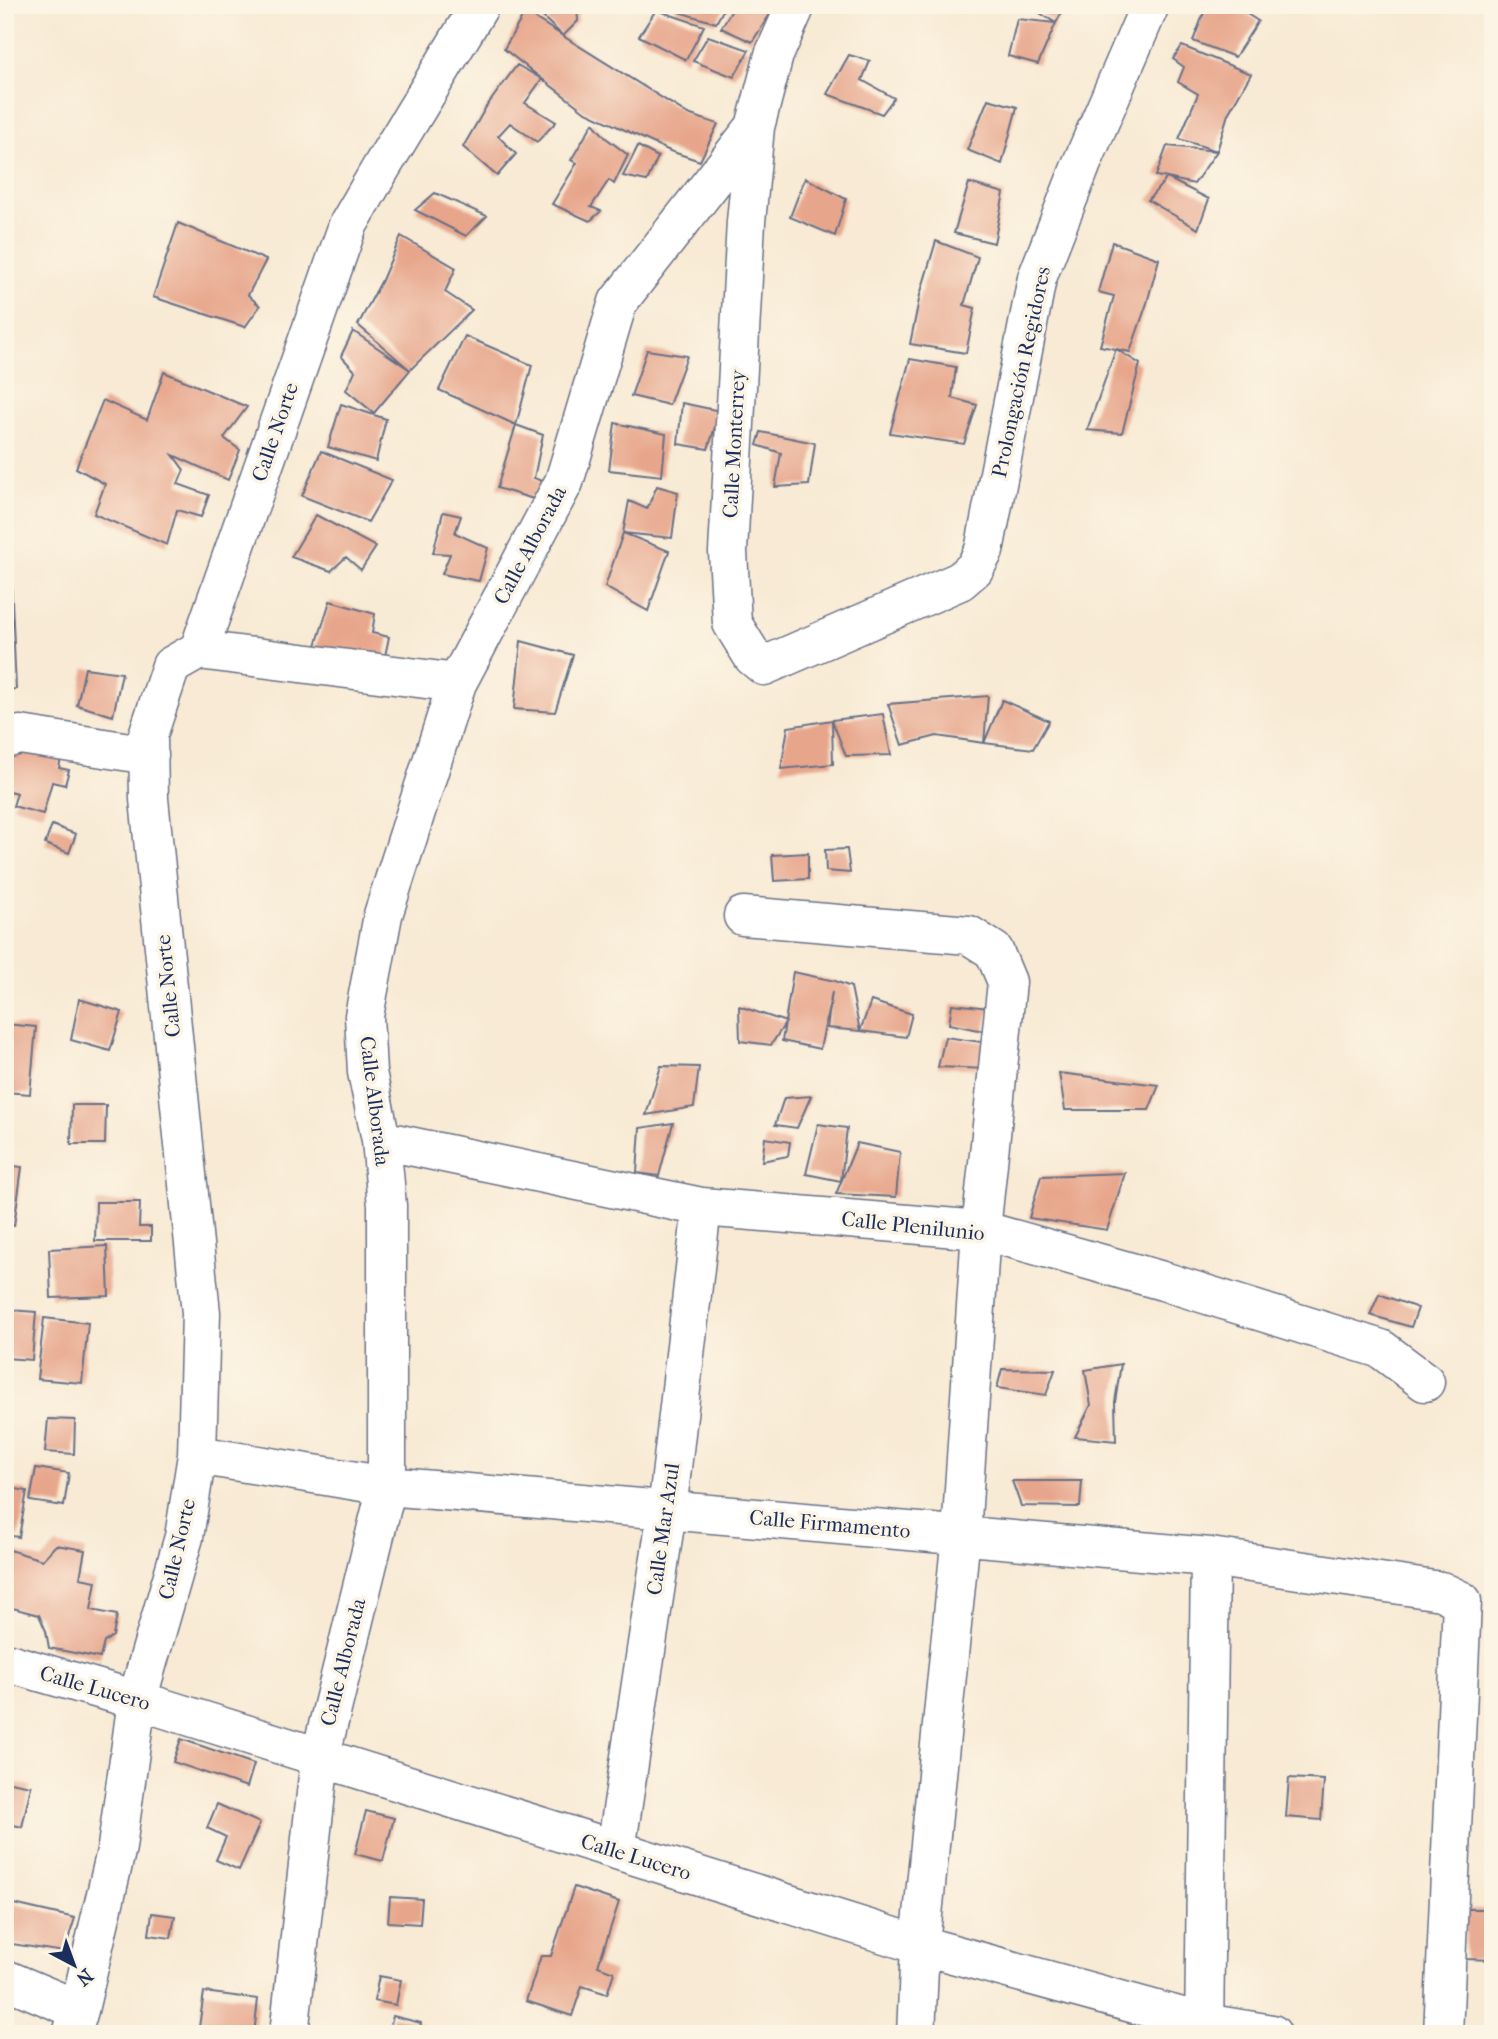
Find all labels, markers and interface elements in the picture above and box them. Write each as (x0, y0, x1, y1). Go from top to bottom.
street label: Prolongación Regidores (987, 264, 1055, 480)
street label: Calle Monterrey (718, 368, 750, 519)
street label: Calle Norte (247, 379, 303, 485)
street label: Calle Alborada (489, 481, 571, 608)
street label: Calle Norte (151, 933, 185, 1039)
street label: Calle Alborada (355, 1035, 395, 1168)
street label: Calle Plenilunio (840, 1207, 986, 1245)
street label: Calle Mar Azul (642, 1461, 684, 1597)
street label: Calle Norte (154, 1496, 200, 1602)
street label: Calle Firmamento (748, 1505, 912, 1543)
street label: Calle Alborada (316, 1595, 371, 1728)
street label: Calle Lucero (37, 1661, 153, 1715)
street label: Calle Lucero (578, 1829, 694, 1885)
north arrow (38, 1930, 108, 2000)
text: N (71, 1964, 97, 1990)

